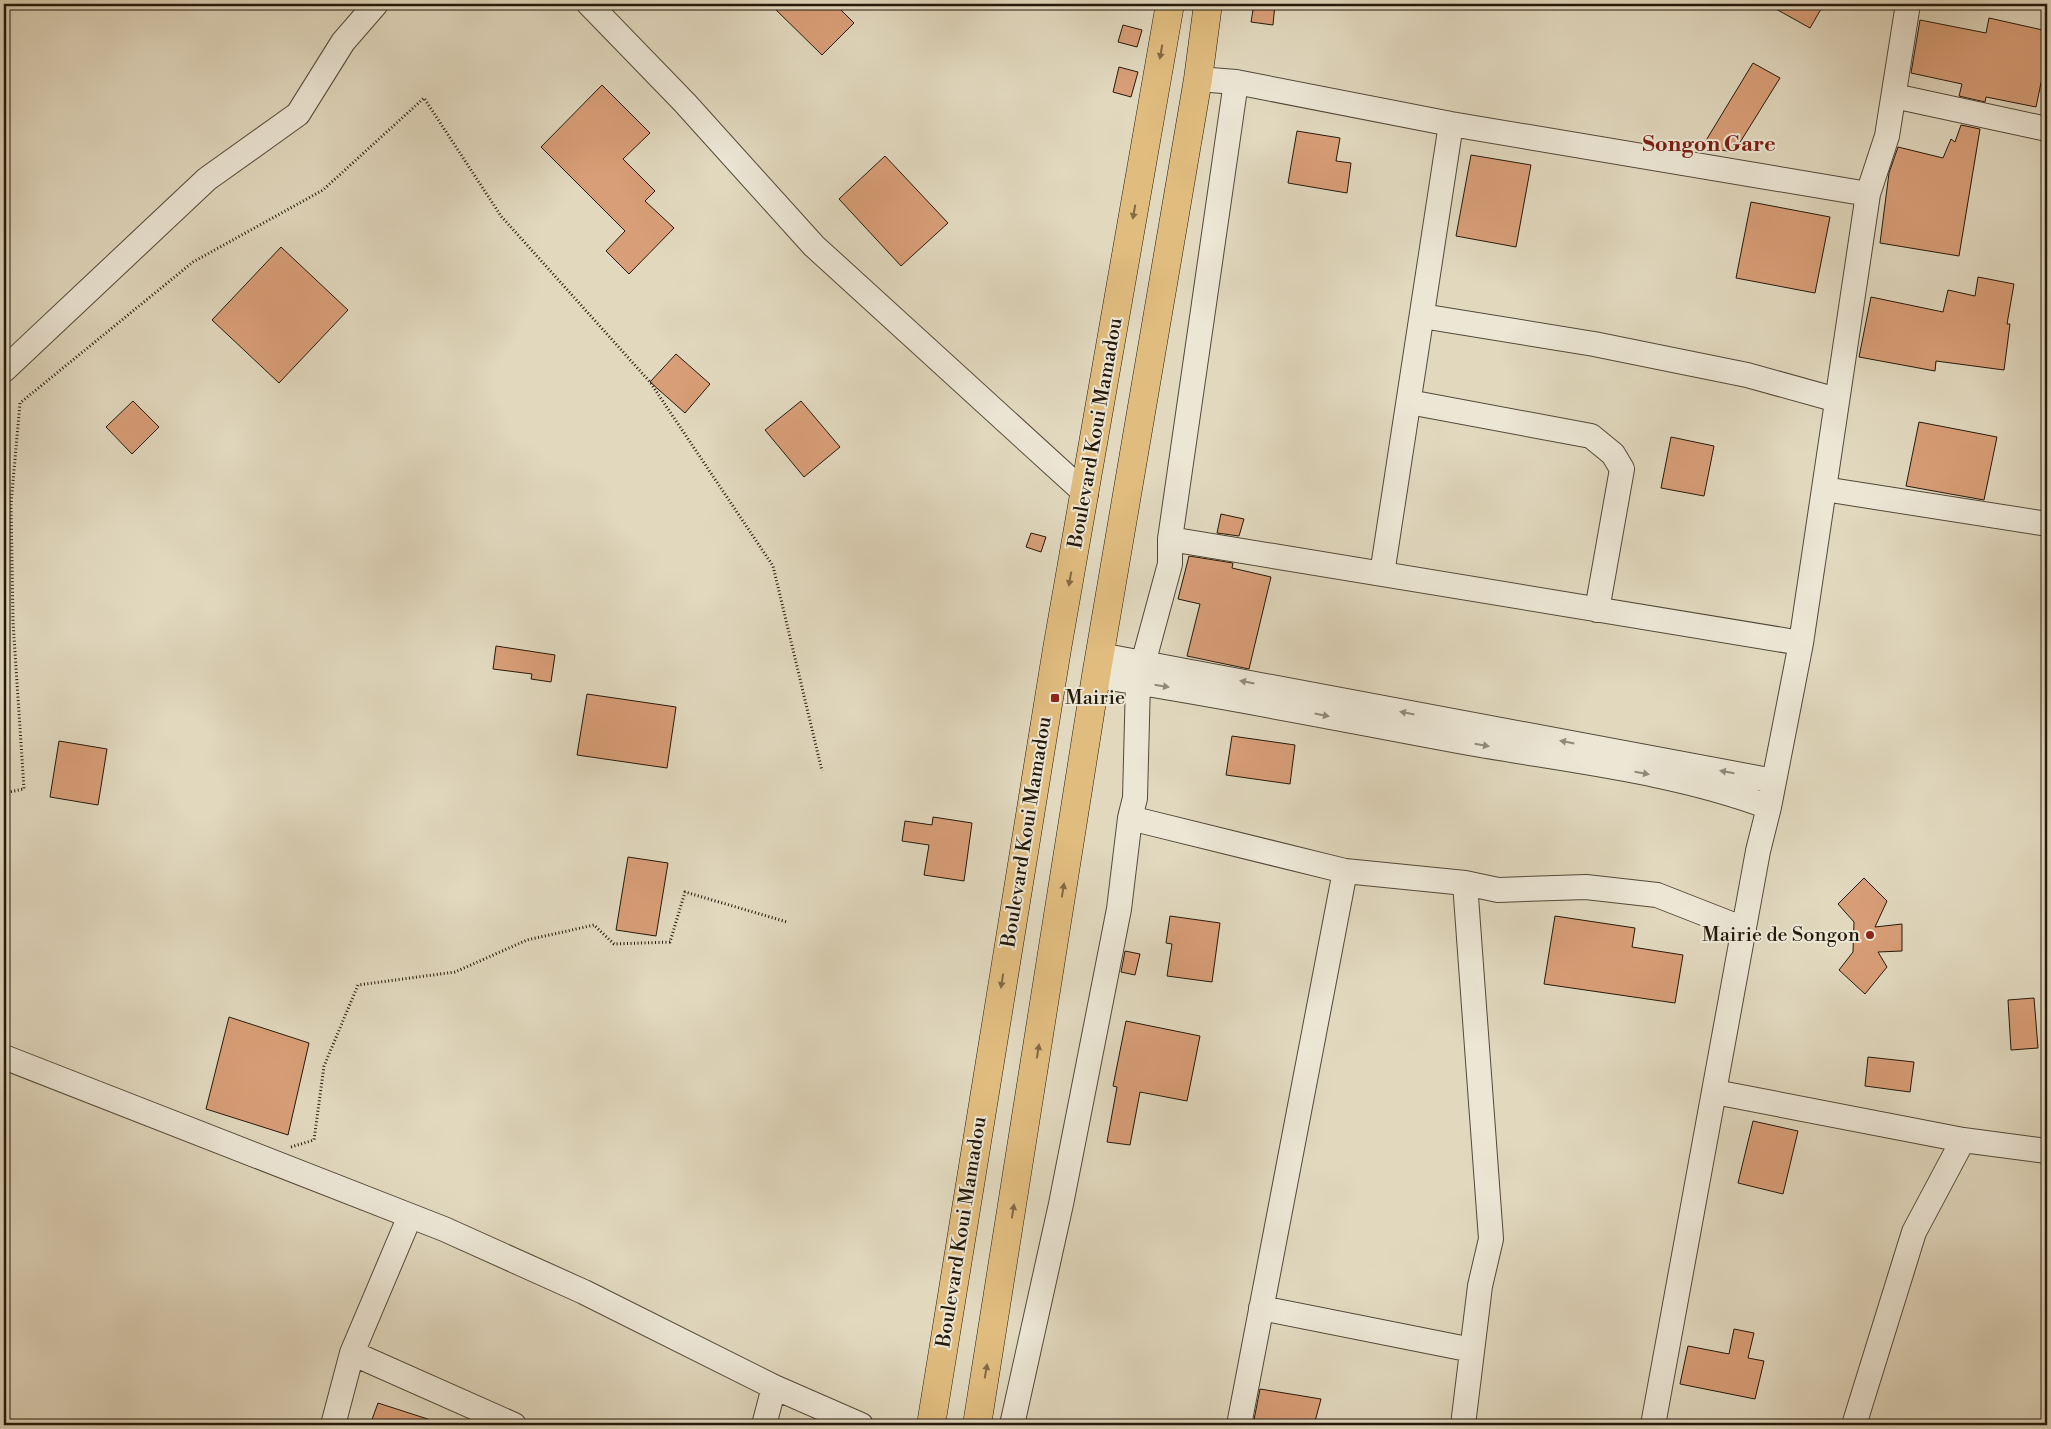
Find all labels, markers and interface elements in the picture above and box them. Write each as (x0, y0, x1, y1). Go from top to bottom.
one-way arrow (1157, 44, 1165, 60)
district label: Songon Gare (1642, 131, 1776, 158)
one-way arrow (1129, 204, 1137, 220)
street label: Boulevard Koui Mamadou (1063, 315, 1129, 551)
one-way arrow (1066, 571, 1074, 587)
one-way arrow (1239, 677, 1255, 685)
one-way arrow (1154, 683, 1170, 691)
place label: Mairie (1065, 686, 1125, 711)
marker: Mairie (1049, 692, 1061, 704)
one-way arrow (1399, 708, 1415, 716)
one-way arrow (1314, 711, 1329, 719)
street label: Boulevard Koui Mamadou (996, 714, 1058, 950)
one-way arrow (1558, 738, 1574, 746)
one-way arrow (1474, 741, 1490, 749)
one-way arrow (1718, 767, 1734, 775)
one-way arrow (1634, 770, 1650, 778)
one-way arrow (1059, 882, 1067, 898)
place label: Mairie de Songon (1702, 923, 1860, 948)
marker: Mairie de Songon (1864, 929, 1876, 941)
one-way arrow (997, 973, 1005, 989)
one-way arrow (1034, 1042, 1042, 1058)
street label: Boulevard Koui Mamadou (931, 1114, 993, 1350)
one-way arrow (1009, 1203, 1017, 1219)
one-way arrow (983, 1363, 991, 1379)

